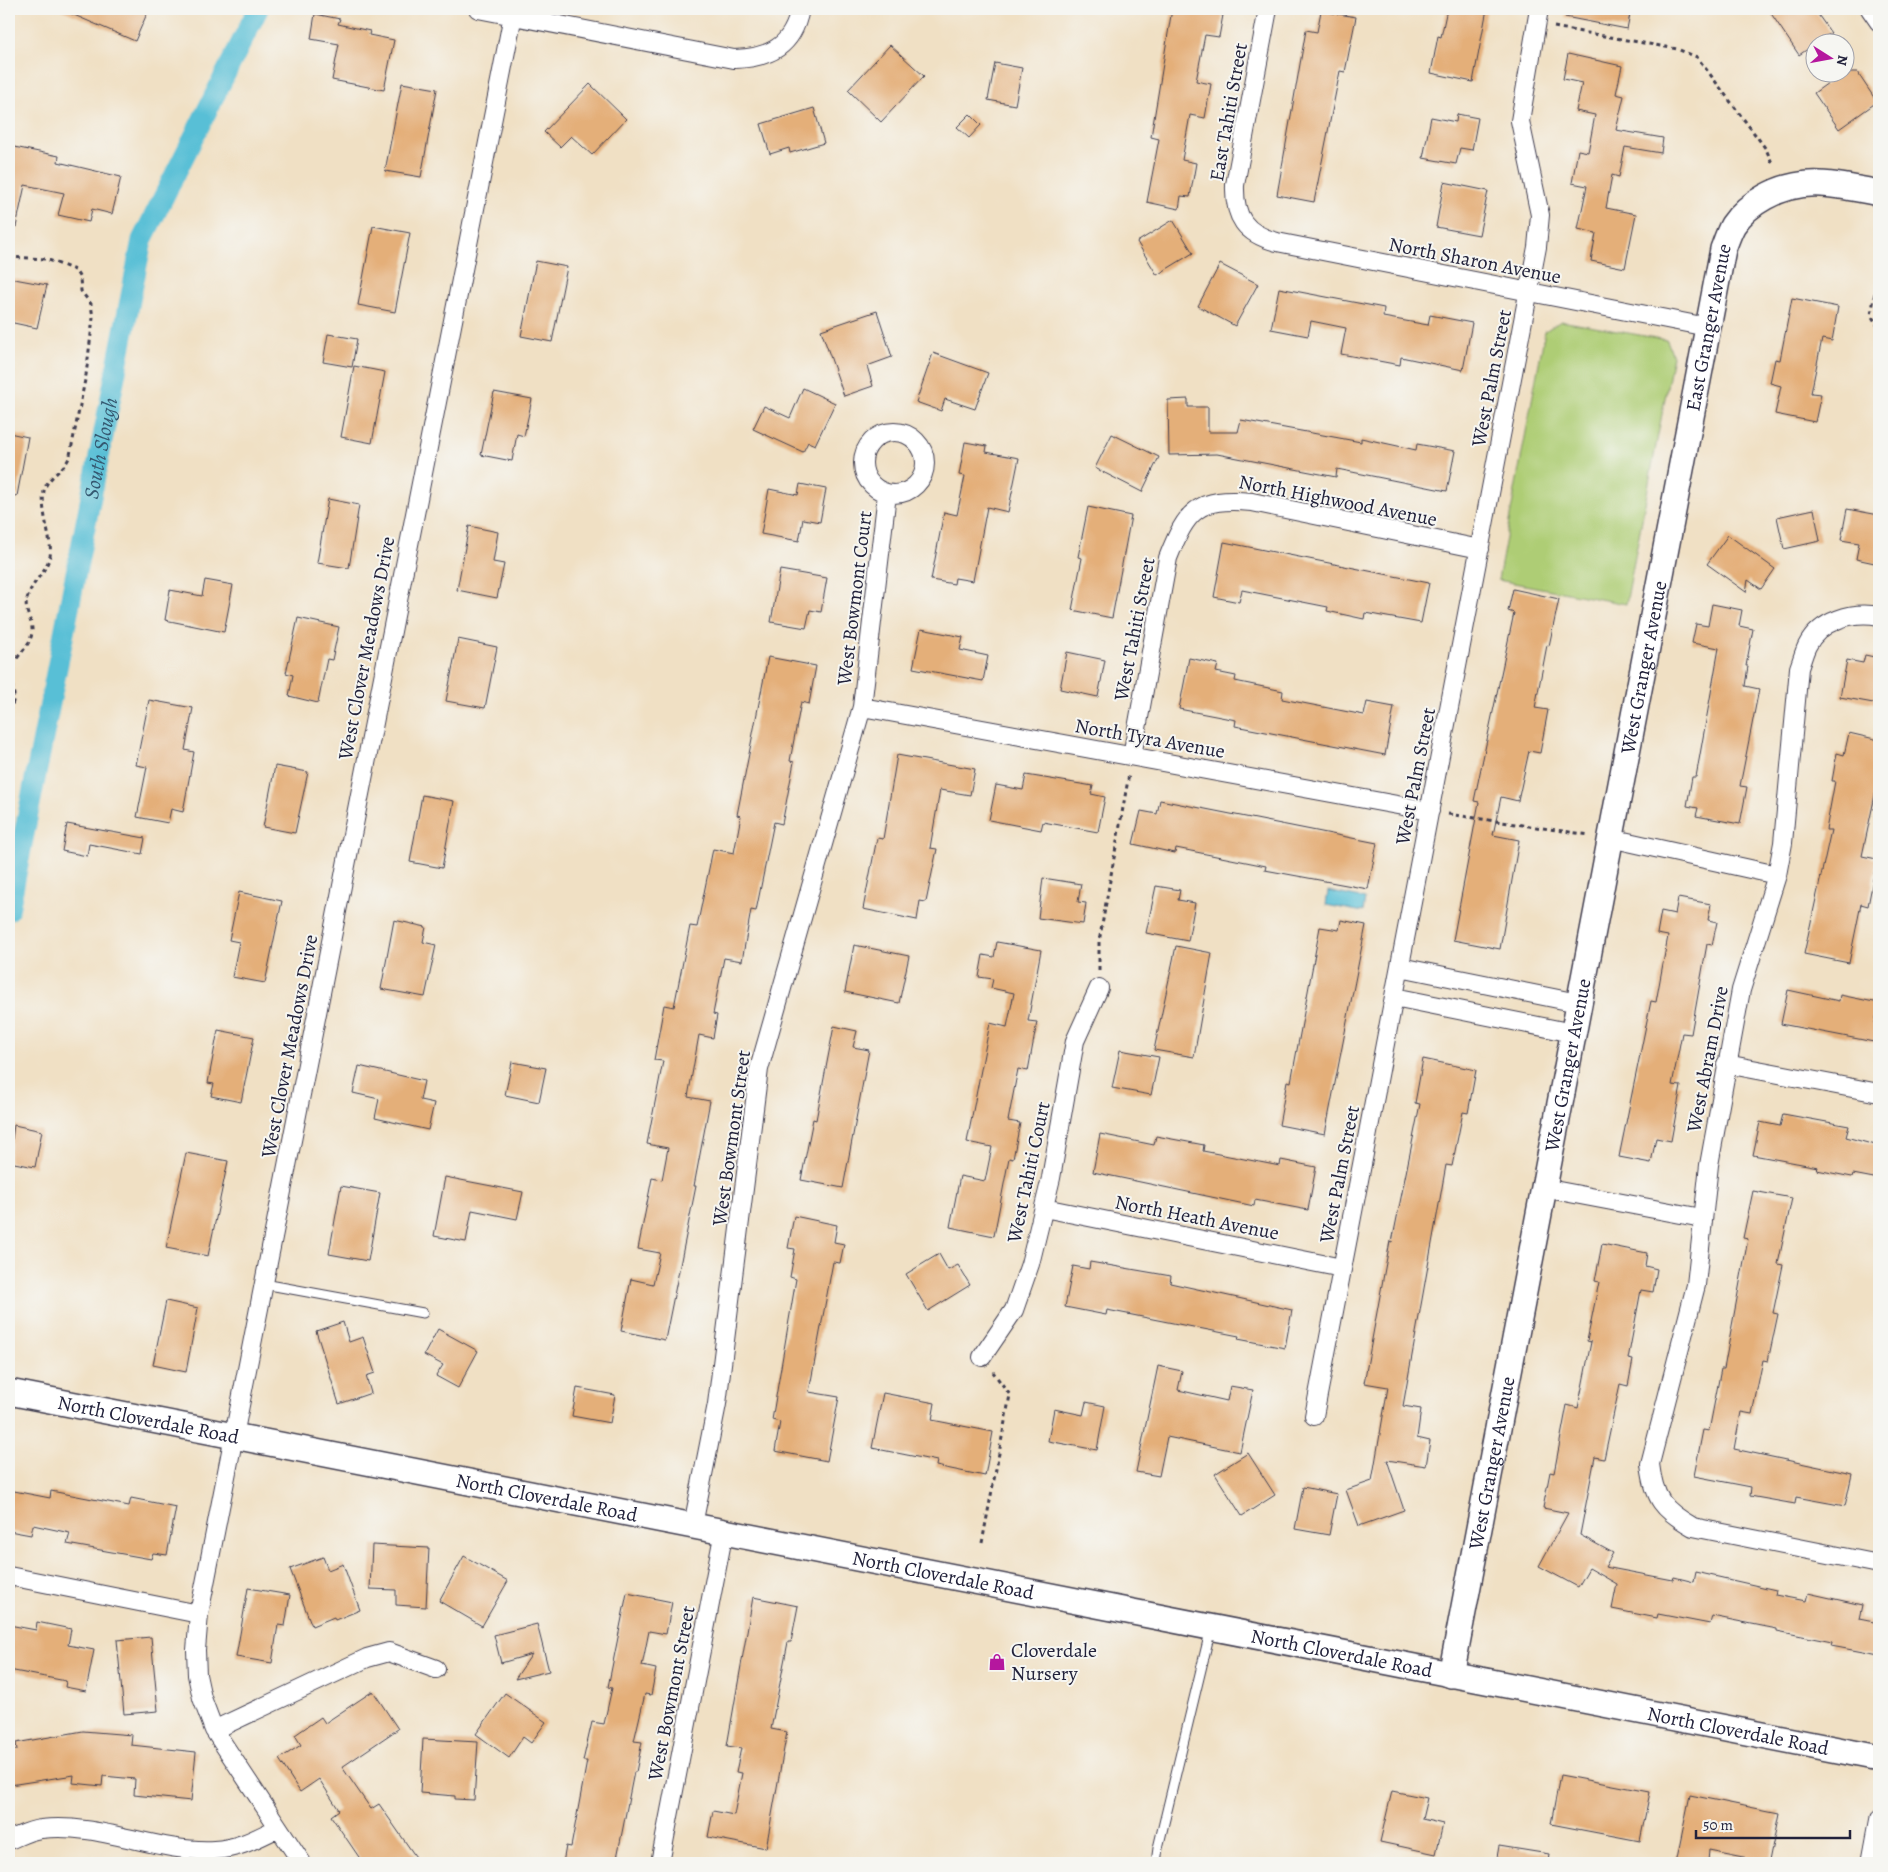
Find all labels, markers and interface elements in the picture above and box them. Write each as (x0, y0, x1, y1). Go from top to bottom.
north arrow (1806, 32, 1856, 82)
street label: East Tahiti Street (1203, 40, 1254, 184)
text: N (1832, 54, 1853, 67)
street label: North Sharon Avenue (1386, 231, 1563, 290)
street label: East Granger Avenue (1679, 239, 1738, 414)
street label: West Palm Street (1465, 307, 1518, 450)
water label: South Slough (77, 395, 124, 501)
street label: North Highwood Avenue (1236, 468, 1439, 533)
street label: West Bowmont Court (830, 509, 879, 688)
street label: West Clover Meadows Drive (331, 534, 401, 763)
street label: West Tahiti Street (1107, 555, 1162, 704)
street label: West Granger Avenue (1614, 578, 1673, 757)
street label: West Palm Street (1389, 705, 1442, 848)
street label: North Tyra Avenue (1073, 712, 1227, 765)
street label: West Clover Meadows Drive (254, 932, 324, 1161)
street label: West Granger Avenue (1538, 976, 1598, 1155)
street label: West Abram Drive (1680, 984, 1735, 1136)
street label: West Bowmont Street (706, 1048, 757, 1229)
street label: West Tahiti Court (1000, 1099, 1057, 1246)
street label: West Palm Street (1313, 1103, 1366, 1246)
street label: North Heath Avenue (1113, 1188, 1281, 1247)
street label: West Granger Avenue (1462, 1374, 1522, 1553)
street label: North Cloverdale Road (55, 1389, 242, 1451)
street label: North Cloverdale Road (454, 1467, 640, 1529)
street label: North Cloverdale Road (850, 1544, 1037, 1606)
street label: West Bowmont Street (641, 1603, 702, 1784)
street label: North Cloverdale Road (1248, 1622, 1435, 1684)
place label: Cloverdale Nursery (1011, 1637, 1097, 1687)
shop icon: Cloverdale Nursery (987, 1652, 1007, 1672)
street label: North Cloverdale Road (1645, 1700, 1831, 1762)
scale bar (1696, 1807, 1849, 1839)
text: 50 m (1703, 1815, 1733, 1835)

